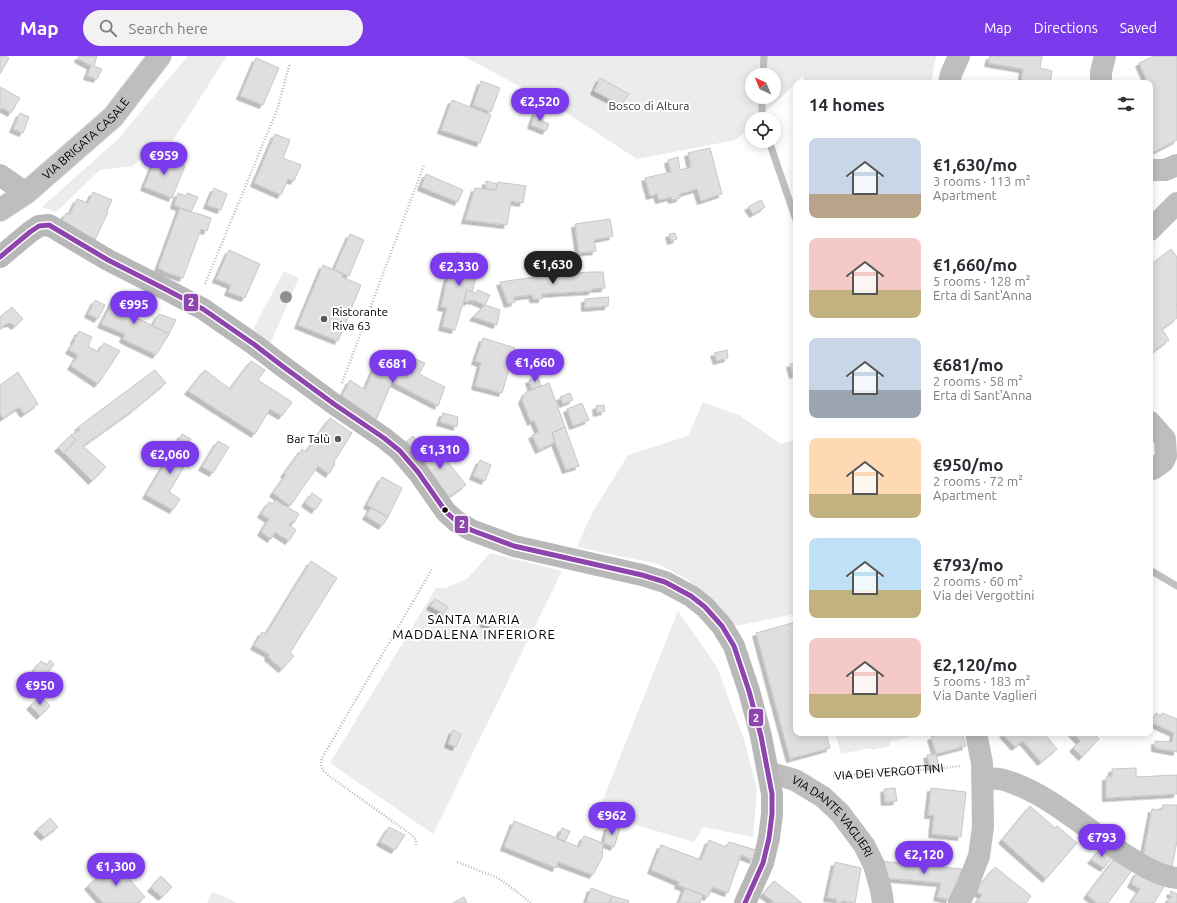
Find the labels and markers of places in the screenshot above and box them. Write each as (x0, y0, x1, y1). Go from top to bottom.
pin: €2,520 (507, 88, 573, 122)
pin: €959 (140, 142, 188, 176)
pin: €1,630 (520, 251, 586, 285)
pin: €2,330 (426, 253, 492, 287)
pin: €995 (110, 291, 158, 325)
place label: Ristorante Riva 63 (332, 305, 388, 332)
marker: Ristorante Riva 63 (319, 314, 329, 324)
pin: €1,660 (502, 349, 568, 383)
pin: €681 (369, 350, 417, 384)
place label: Bar Talù (287, 432, 330, 445)
marker: Bar Talù (333, 434, 343, 444)
pin: €1,310 (407, 436, 473, 470)
pin: €2,060 (137, 441, 203, 475)
unlabelled marker (440, 505, 450, 515)
pin: €950 (16, 672, 64, 706)
pin: €962 (588, 802, 636, 836)
pin: €793 (1078, 824, 1126, 858)
pin: €2,120 (891, 841, 957, 875)
pin: €1,300 (83, 853, 149, 887)

